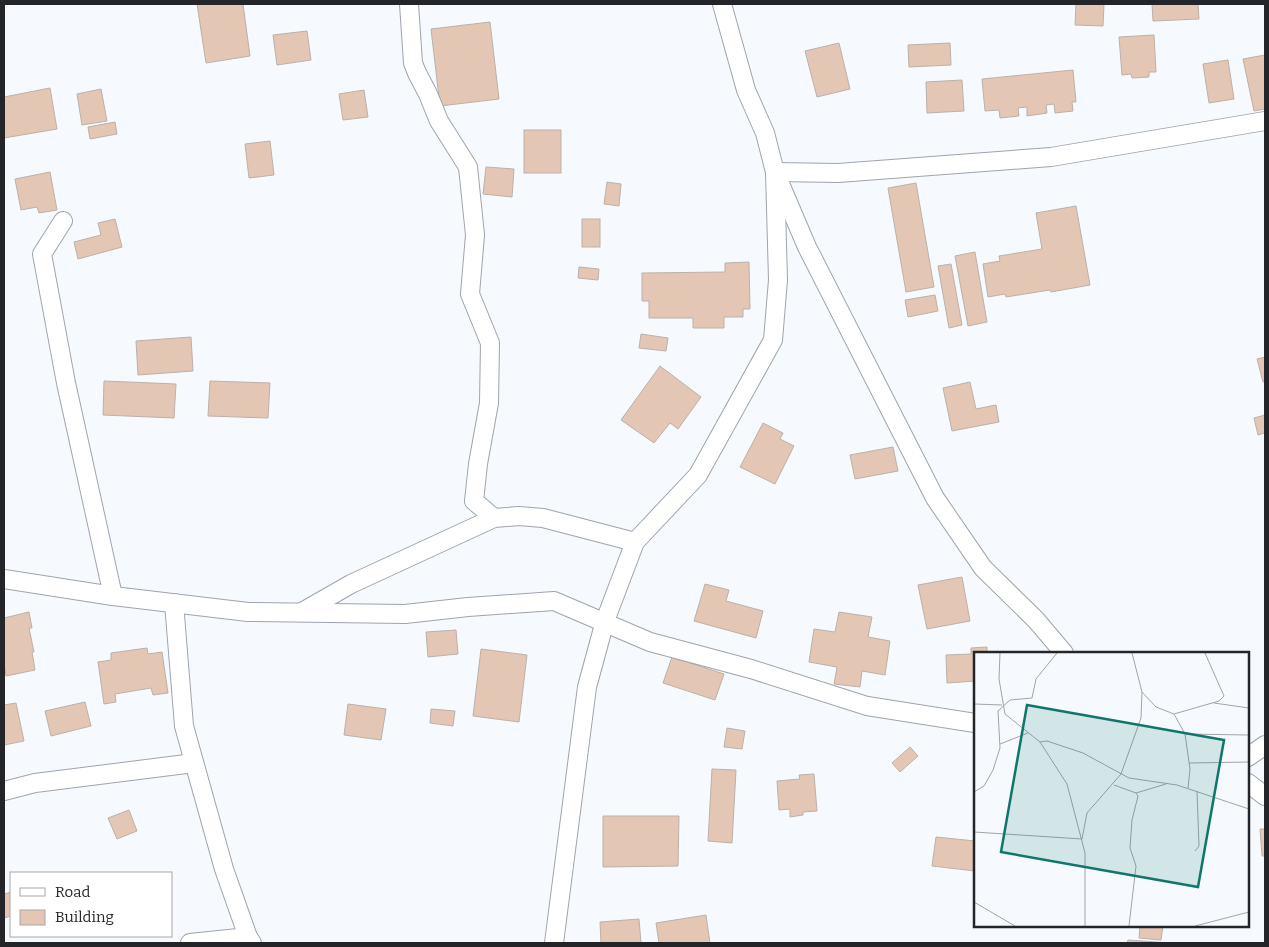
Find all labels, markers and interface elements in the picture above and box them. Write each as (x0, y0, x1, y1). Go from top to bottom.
inset map (974, 652, 1249, 927)
legend (10, 872, 172, 937)
text: Road (55, 883, 90, 901)
text: Building (55, 908, 114, 926)

